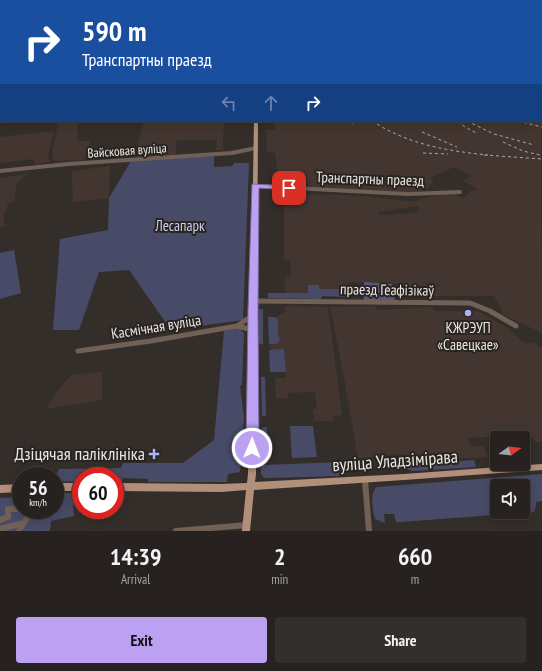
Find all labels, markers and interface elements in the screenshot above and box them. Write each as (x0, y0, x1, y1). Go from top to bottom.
text: 590 m (82, 12, 146, 49)
icon: right (16, 16, 68, 68)
text: Транспартны праезд (82, 48, 212, 71)
icon: left (218, 92, 240, 114)
icon: ahead (260, 92, 282, 114)
icon: right (302, 92, 324, 114)
street label: Вайсковая вуліца (87, 139, 167, 162)
street label: Транспартны праезд (316, 167, 425, 190)
pin (272, 171, 306, 205)
icon: arrive (278, 177, 300, 199)
park label: Лесапарк (154, 216, 205, 235)
street label: праезд Геафізікаў (340, 279, 434, 300)
marker: КЖРЭУП «Савецкае» (463, 308, 473, 318)
street label: Касмічная вуліца (110, 310, 202, 343)
place label: КЖРЭУП «Савецкае» (437, 318, 499, 354)
position arrow (231, 427, 273, 469)
north arrow (490, 431, 530, 471)
map controls (490, 431, 530, 519)
place label: Дзіцячая паліклініка (14, 442, 145, 465)
street label: вуліца Уладзімірава (331, 445, 459, 476)
marker: Дзіцячая паліклініка (148, 448, 160, 460)
speed limit sign: 60 (72, 467, 124, 519)
text: 56 (28, 475, 48, 501)
button: sound (490, 479, 530, 519)
text: km/h (29, 496, 47, 509)
text: 14:39 (110, 541, 162, 572)
text: 2 (274, 541, 285, 572)
text: 660 (398, 541, 432, 572)
text: Arrival (121, 571, 150, 588)
text: min (271, 571, 288, 588)
text: m (411, 571, 419, 588)
button: Exit (16, 617, 267, 663)
button: Share (275, 617, 526, 663)

